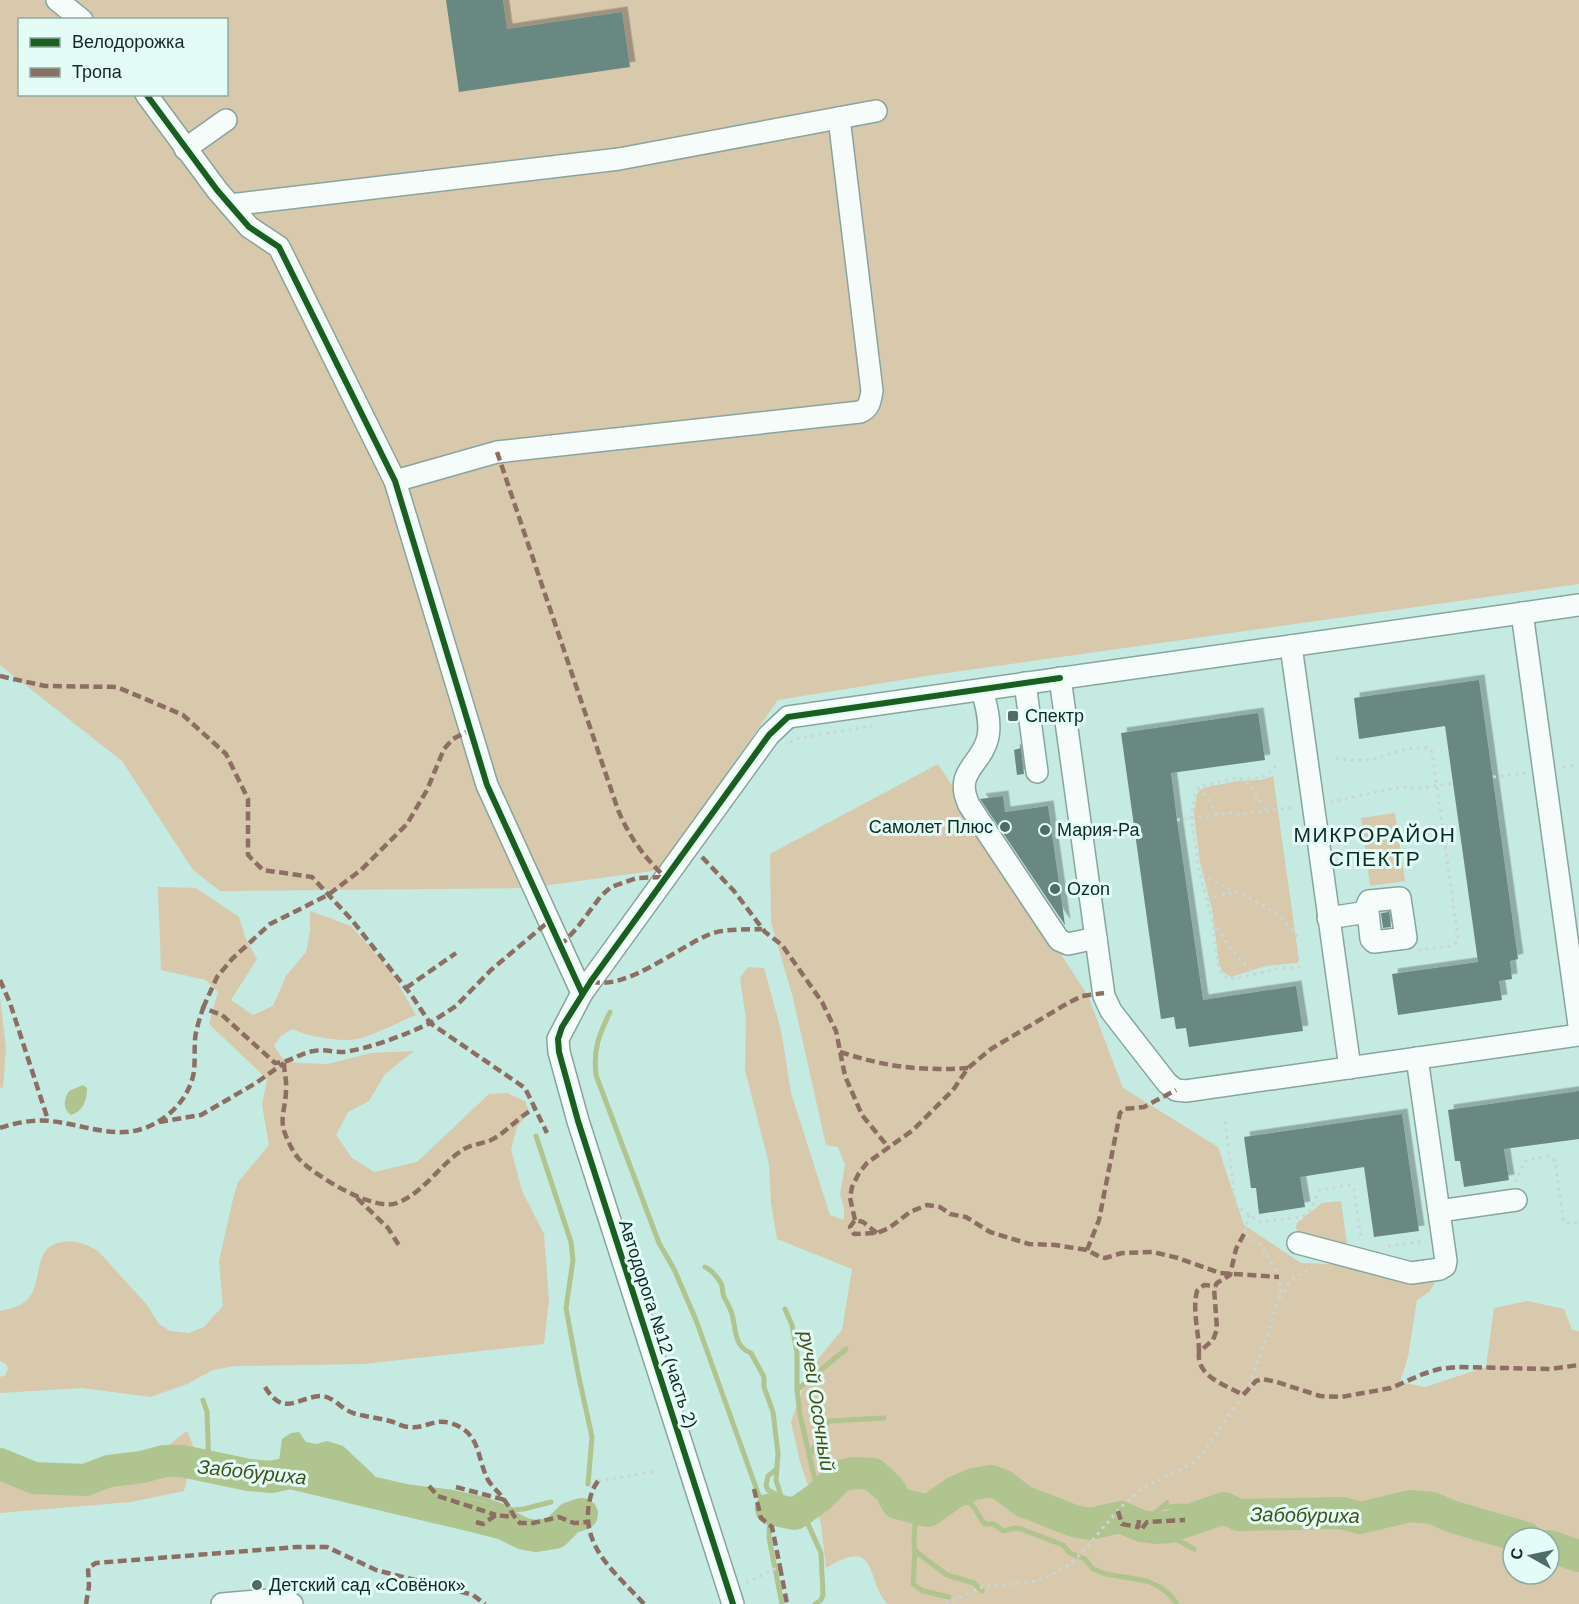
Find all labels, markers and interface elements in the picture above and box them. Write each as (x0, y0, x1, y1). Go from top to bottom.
legend (18, 18, 228, 96)
text: Велодорожка (72, 32, 185, 52)
text: Тропа (72, 62, 123, 82)
place label: Спектр (1025, 706, 1084, 726)
marker: Спектр (1006, 709, 1020, 723)
place label: Самолет Плюс (869, 817, 993, 837)
marker: Самолет Плюс (998, 820, 1012, 834)
place label: Мария-Ра (1057, 820, 1140, 840)
marker: Мария-Ра (1038, 823, 1052, 837)
district label: МИКРОРАЙОН СПЕКТР (1294, 823, 1456, 870)
place label: Ozon (1067, 879, 1110, 899)
marker: Ozon (1048, 882, 1062, 896)
street label: Автодорога №12 (часть 2) (615, 1217, 701, 1431)
water label: ручей Осочный (795, 1328, 839, 1473)
water label: Забобуриха (196, 1455, 308, 1489)
water label: Забобуриха (1250, 1503, 1360, 1527)
north arrow (1501, 1526, 1561, 1586)
text: С (1507, 1546, 1526, 1561)
place label: Детский сад «Совёнок» (269, 1575, 466, 1595)
marker: Детский сад «Совёнок» (250, 1578, 264, 1592)

